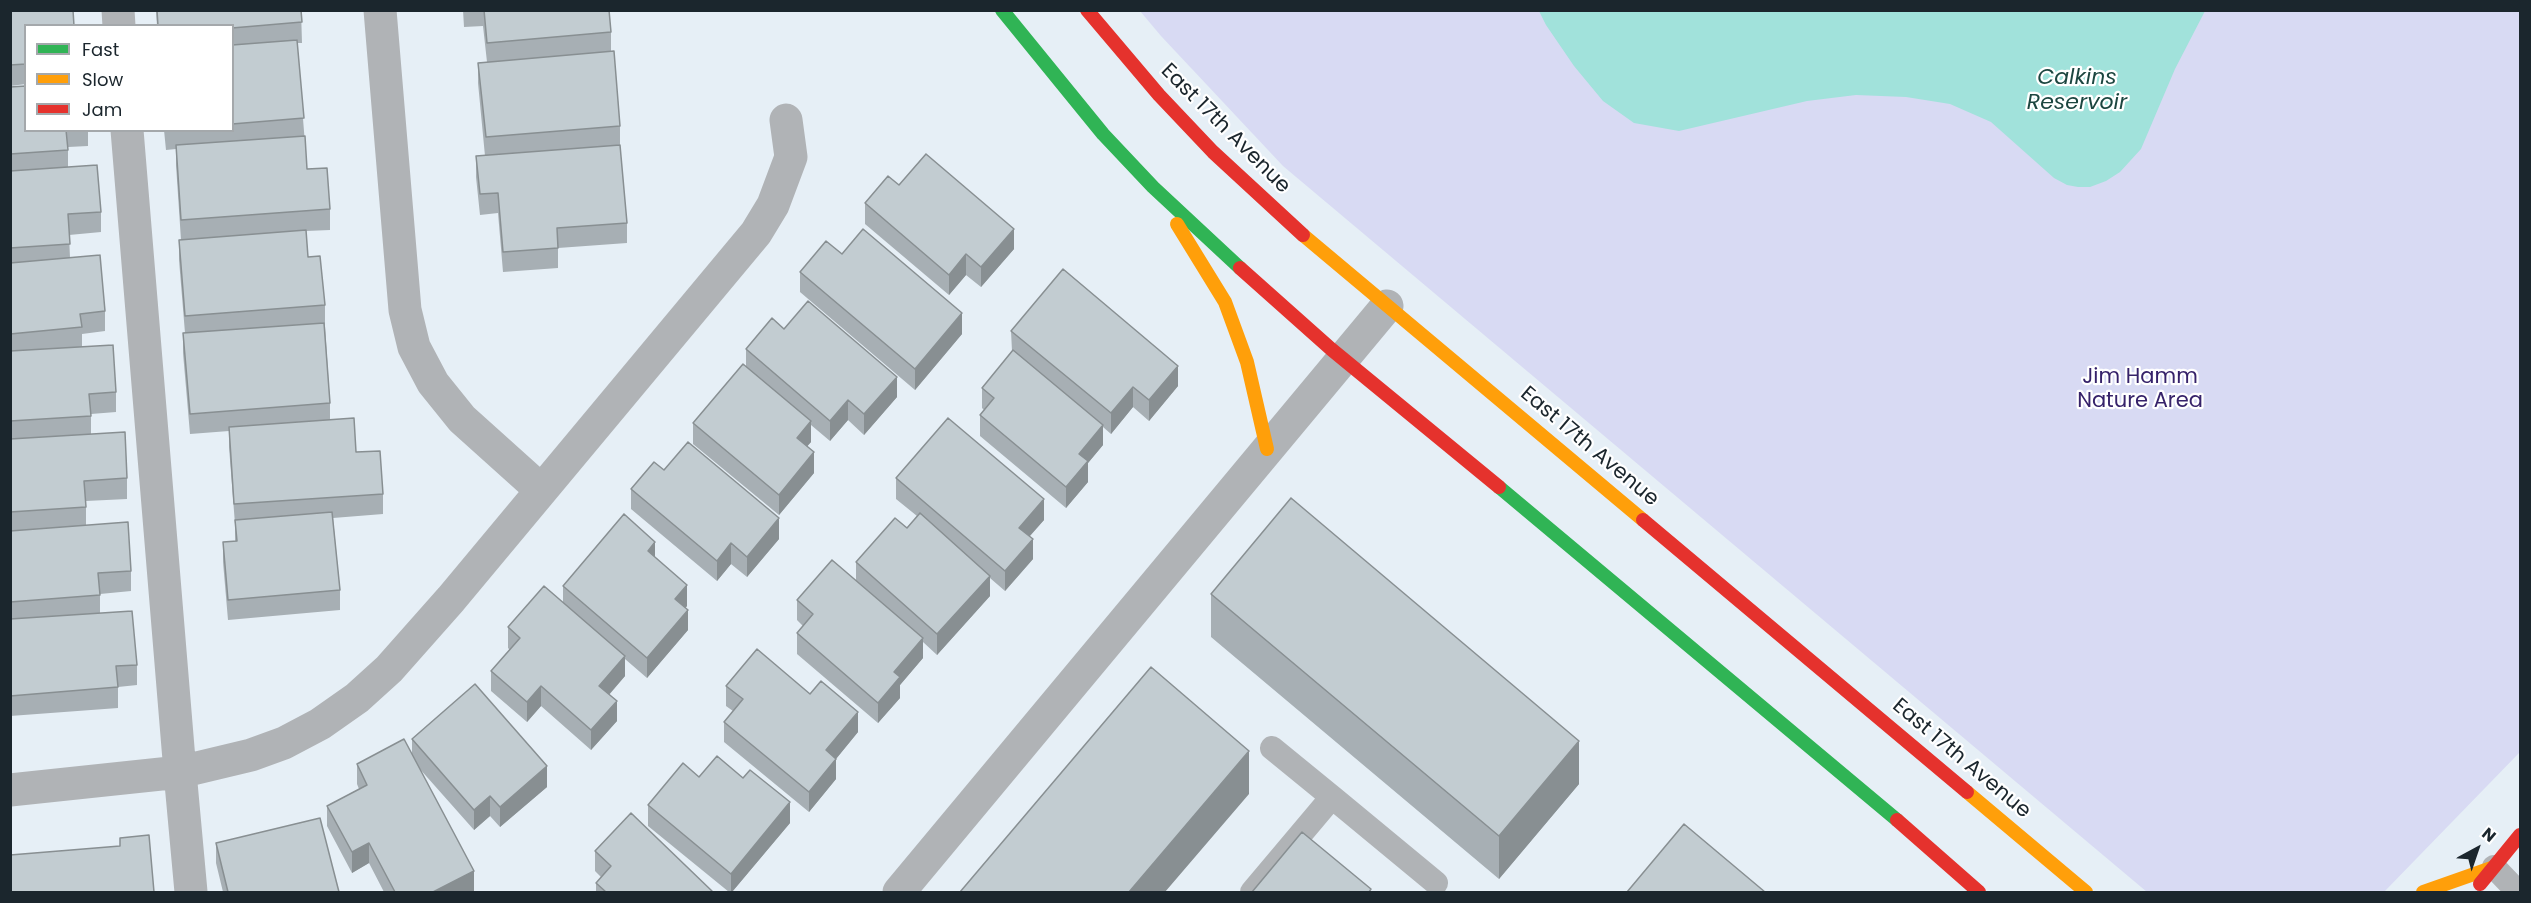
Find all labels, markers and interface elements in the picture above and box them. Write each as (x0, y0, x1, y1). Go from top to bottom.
legend (24, 24, 234, 132)
text: Fast (82, 37, 119, 62)
street label: East 17th Avenue (1155, 59, 1295, 199)
water label: Calkins Reservoir (2027, 65, 2127, 116)
text: Slow (82, 67, 123, 92)
text: Jam (82, 97, 122, 122)
park label: Jim Hamm Nature Area (2077, 365, 2203, 415)
street label: East 17th Avenue (1515, 382, 1663, 512)
street label: East 17th Avenue (1887, 694, 2035, 824)
north arrow (2447, 819, 2507, 879)
text: N (2477, 822, 2501, 848)

